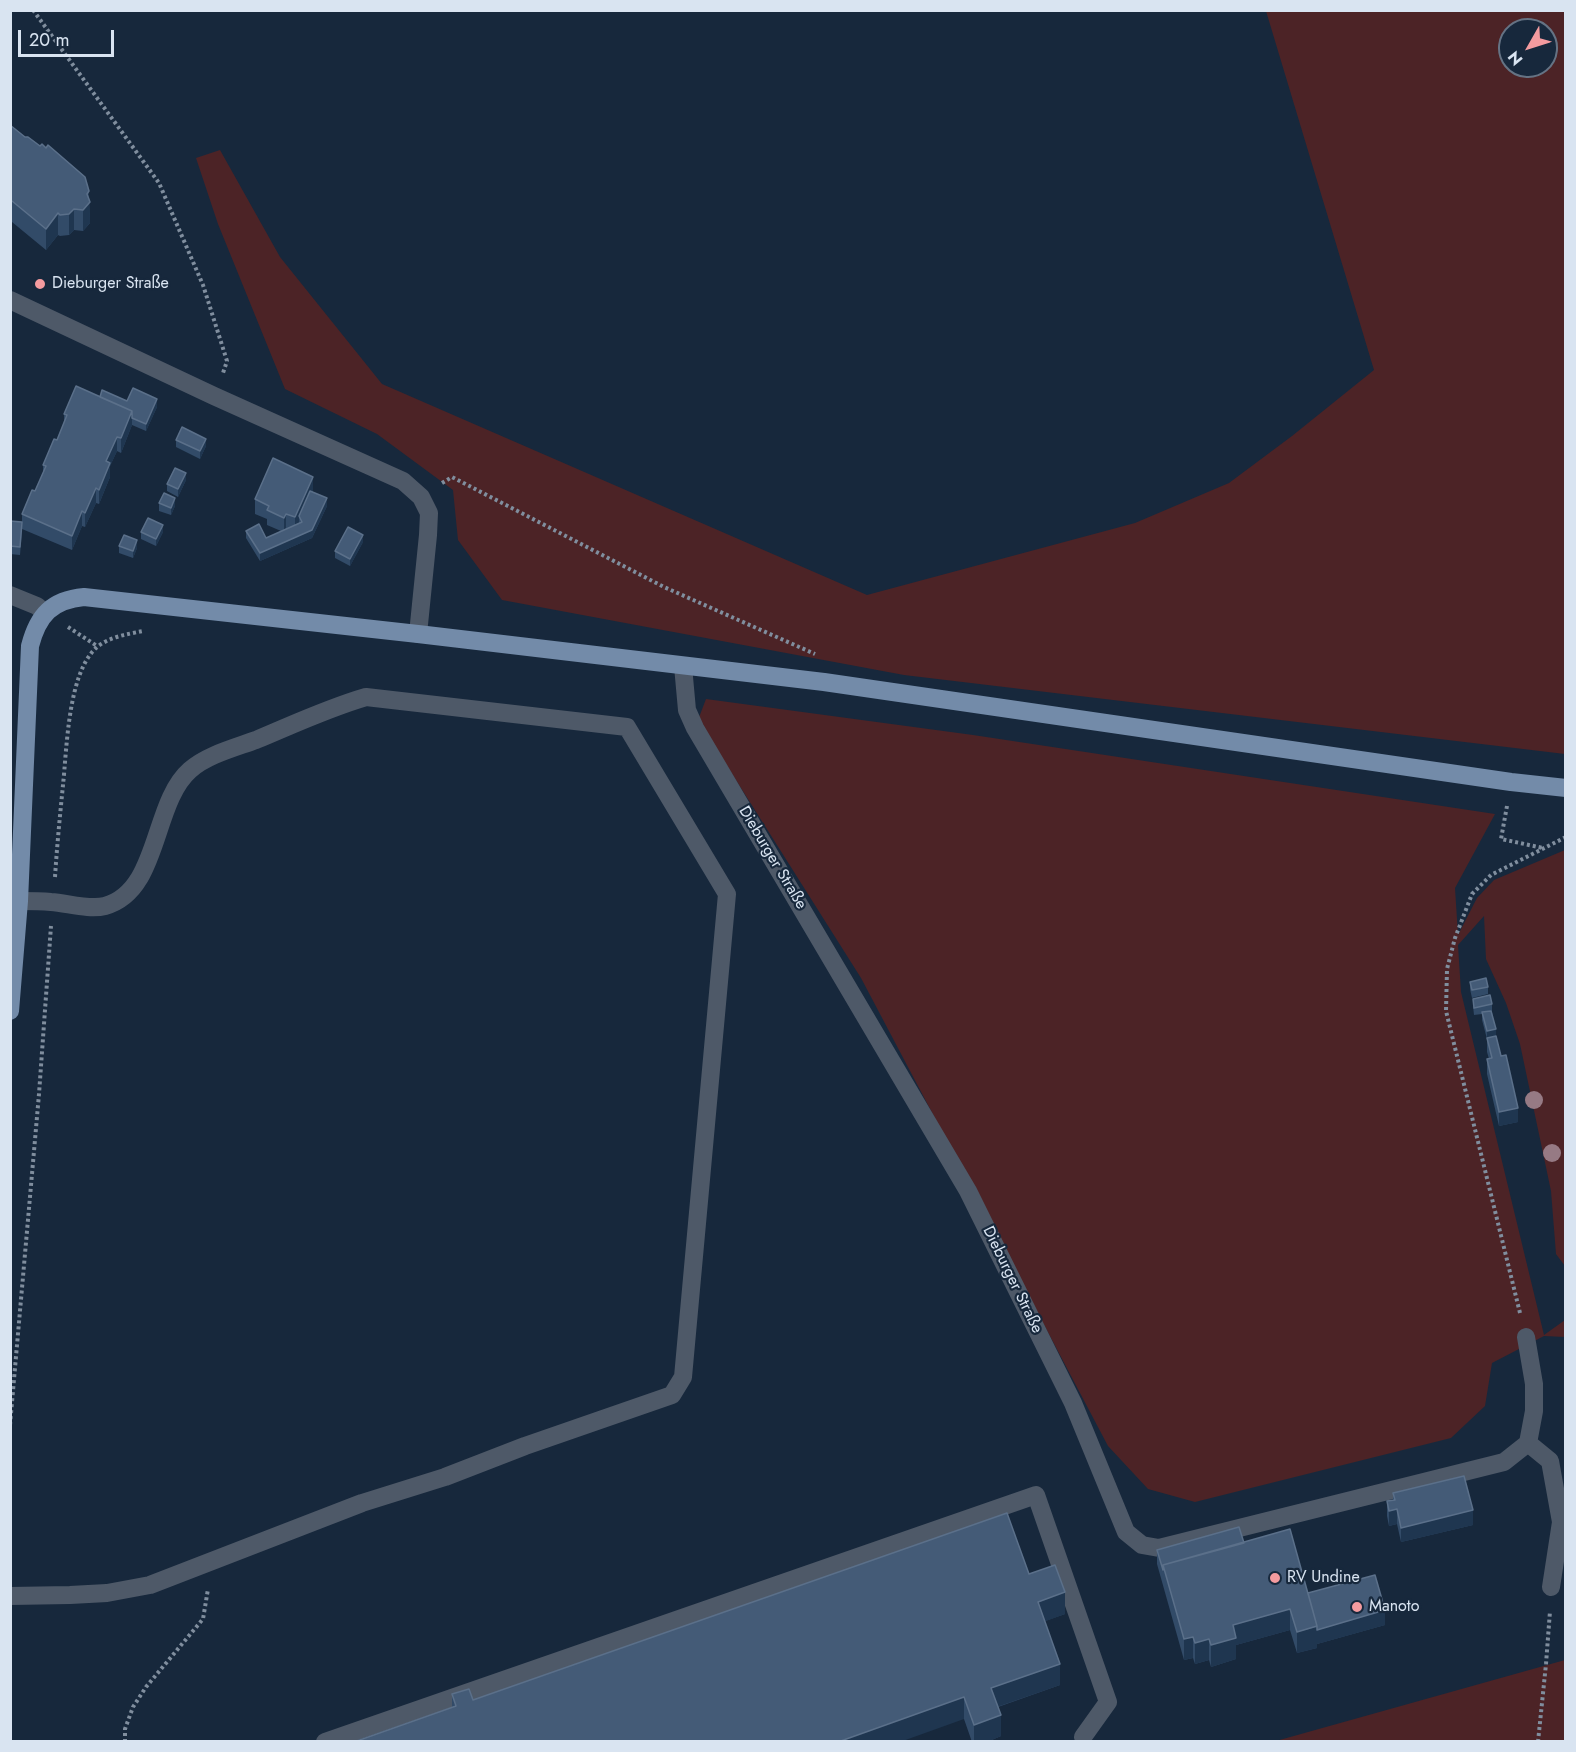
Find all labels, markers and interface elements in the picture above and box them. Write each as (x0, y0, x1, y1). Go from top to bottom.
scale bar (21, 18, 117, 56)
north arrow (1498, 18, 1558, 78)
text: 20 m (29, 27, 69, 53)
text: N (1502, 46, 1528, 71)
place label: Dieburger Straße (52, 274, 169, 294)
marker: Dieburger Straße (33, 277, 47, 291)
street label: Dieburger Straße (734, 803, 810, 913)
street label: Dieburger Straße (978, 1223, 1046, 1337)
place label: RV Undine (1287, 1568, 1360, 1588)
marker: RV Undine (1268, 1571, 1282, 1585)
place label: Manoto (1369, 1597, 1419, 1617)
marker: Manoto (1350, 1600, 1364, 1614)

